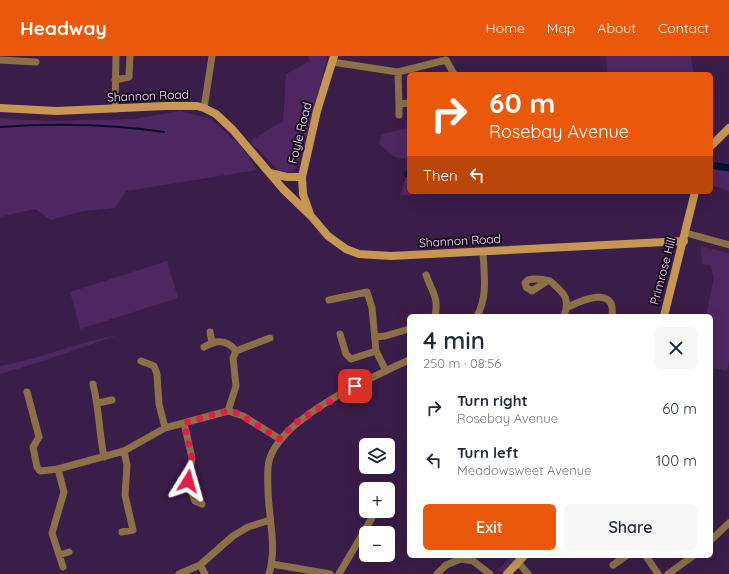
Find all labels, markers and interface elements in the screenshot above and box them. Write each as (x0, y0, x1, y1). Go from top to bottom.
text: Headway (20, 16, 107, 40)
text: Home (486, 19, 525, 37)
text: Map (547, 19, 575, 37)
text: About (597, 19, 636, 37)
text: Contact (658, 19, 709, 37)
text: 60 m (489, 85, 555, 120)
street label: Shannon Road (107, 87, 189, 104)
icon: right (423, 88, 475, 140)
street label: Foyle Road (285, 100, 314, 165)
text: Rosebay Avenue (489, 120, 629, 143)
icon: left (466, 164, 488, 186)
text: Then (423, 166, 458, 185)
street label: Shannon Road (419, 231, 501, 250)
street label: Primrose Hill (646, 235, 679, 306)
text: 4 min (423, 325, 485, 355)
button: close (655, 327, 697, 369)
text: 250 m · 08:56 (423, 355, 501, 371)
pin (338, 369, 372, 403)
icon: arrive (344, 375, 366, 397)
text: Turn right (457, 391, 528, 410)
icon: right (423, 397, 445, 419)
text: 60 m (662, 399, 697, 418)
text: Rosebay Avenue (457, 410, 558, 426)
map controls (359, 438, 395, 562)
button: layers (359, 438, 395, 474)
text: Turn left (457, 443, 519, 462)
icon: left (423, 449, 445, 471)
text: 100 m (656, 451, 697, 470)
position arrow (167, 460, 209, 502)
text: Meadowsweet Avenue (457, 462, 591, 478)
button: + (359, 482, 395, 518)
button: Exit (423, 504, 556, 550)
button: Share (564, 504, 697, 550)
button: − (359, 526, 395, 562)

